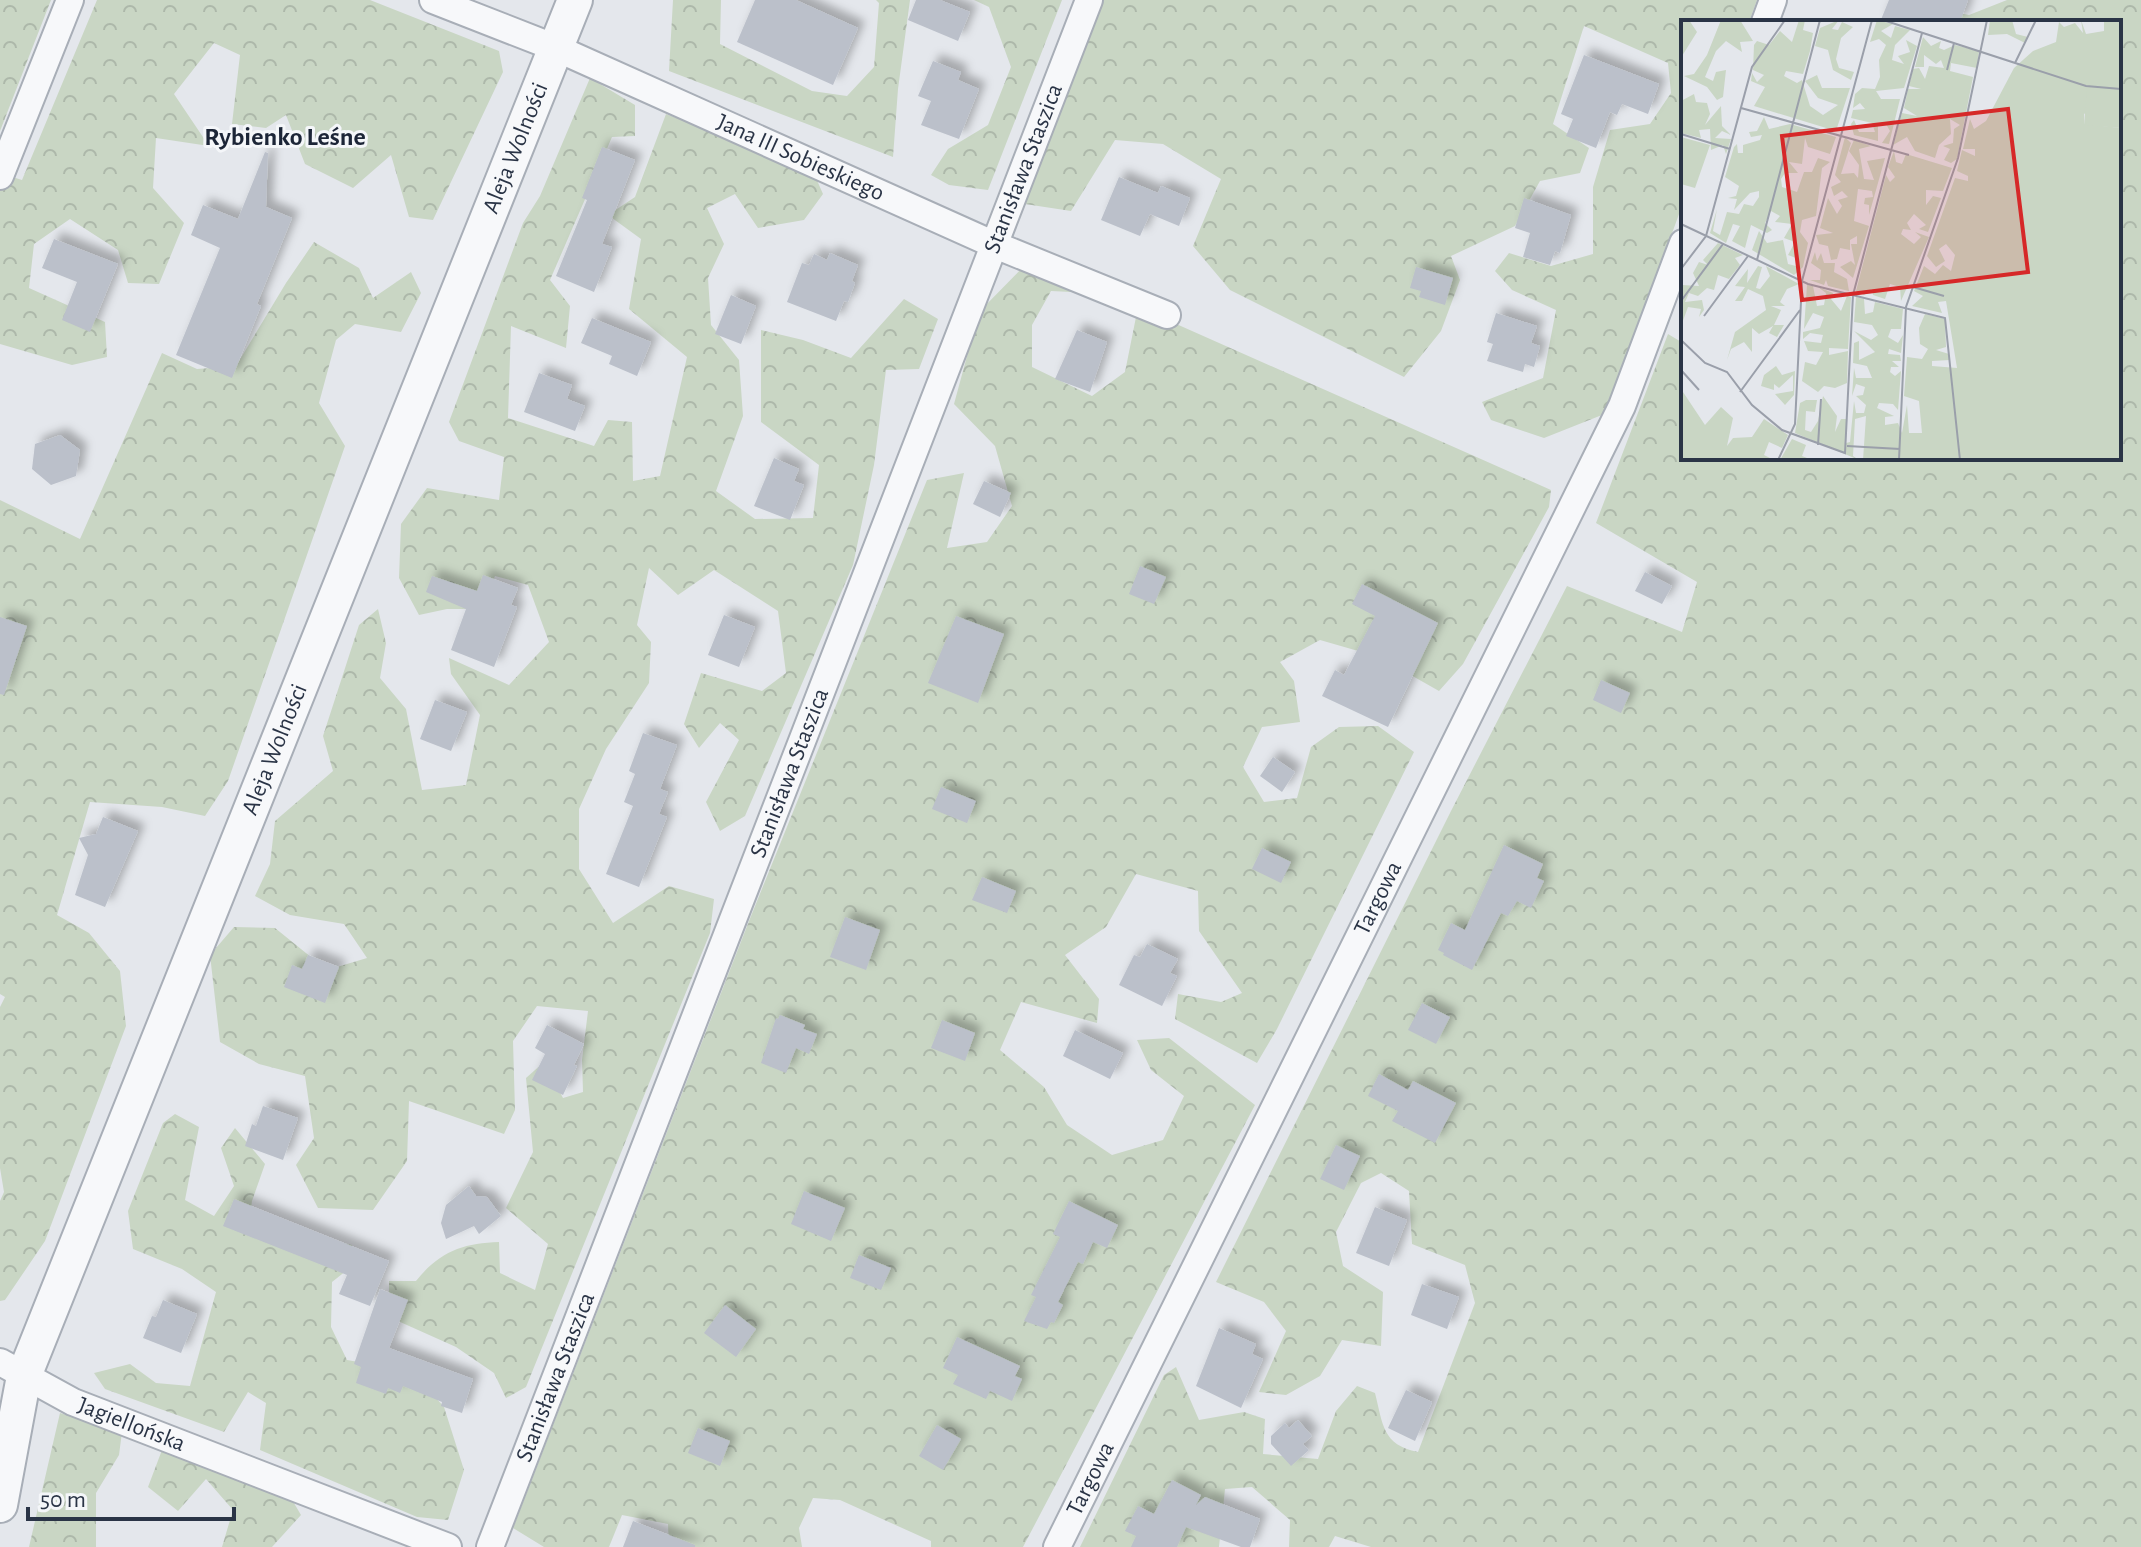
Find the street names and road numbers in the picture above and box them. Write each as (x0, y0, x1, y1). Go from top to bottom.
street label: Aleja Wolności (479, 79, 553, 217)
street label: Stanisława Staszica (980, 81, 1067, 257)
street label: Jana III Sobieskiego (713, 110, 888, 206)
street label: Aleja Wolności (238, 681, 312, 818)
street label: Stanisława Staszica (746, 685, 833, 861)
street label: Targowa (1350, 858, 1407, 939)
street label: Stanisława Staszica (512, 1289, 599, 1465)
street label: Jagiellońska (75, 1393, 189, 1456)
street label: Targowa (1062, 1438, 1119, 1520)

